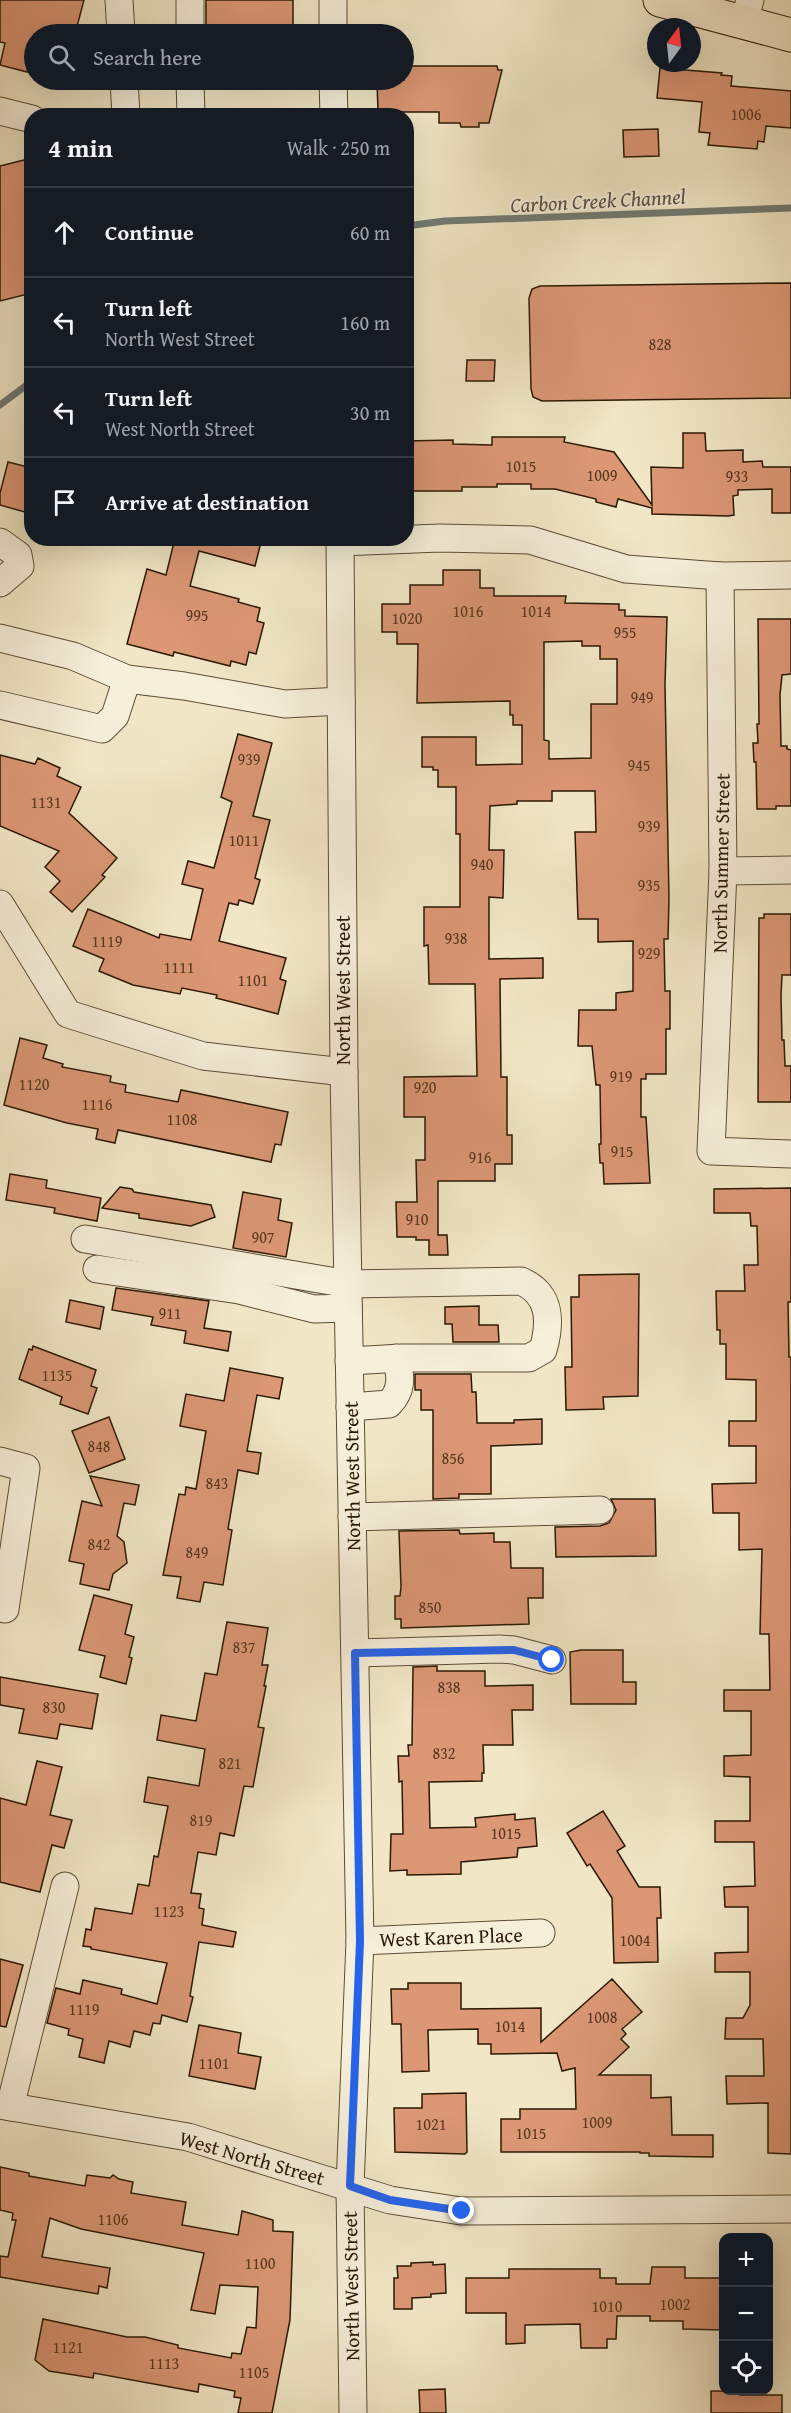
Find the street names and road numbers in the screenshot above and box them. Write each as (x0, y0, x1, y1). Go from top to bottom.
street label: North Summer Street (704, 773, 737, 953)
street label: North West Street (328, 915, 357, 1065)
street label: North West Street (336, 1401, 367, 1551)
street label: West Karen Place (379, 1920, 523, 1953)
street label: West North Street (176, 2123, 328, 2192)
street label: North West Street (335, 2211, 366, 2361)

